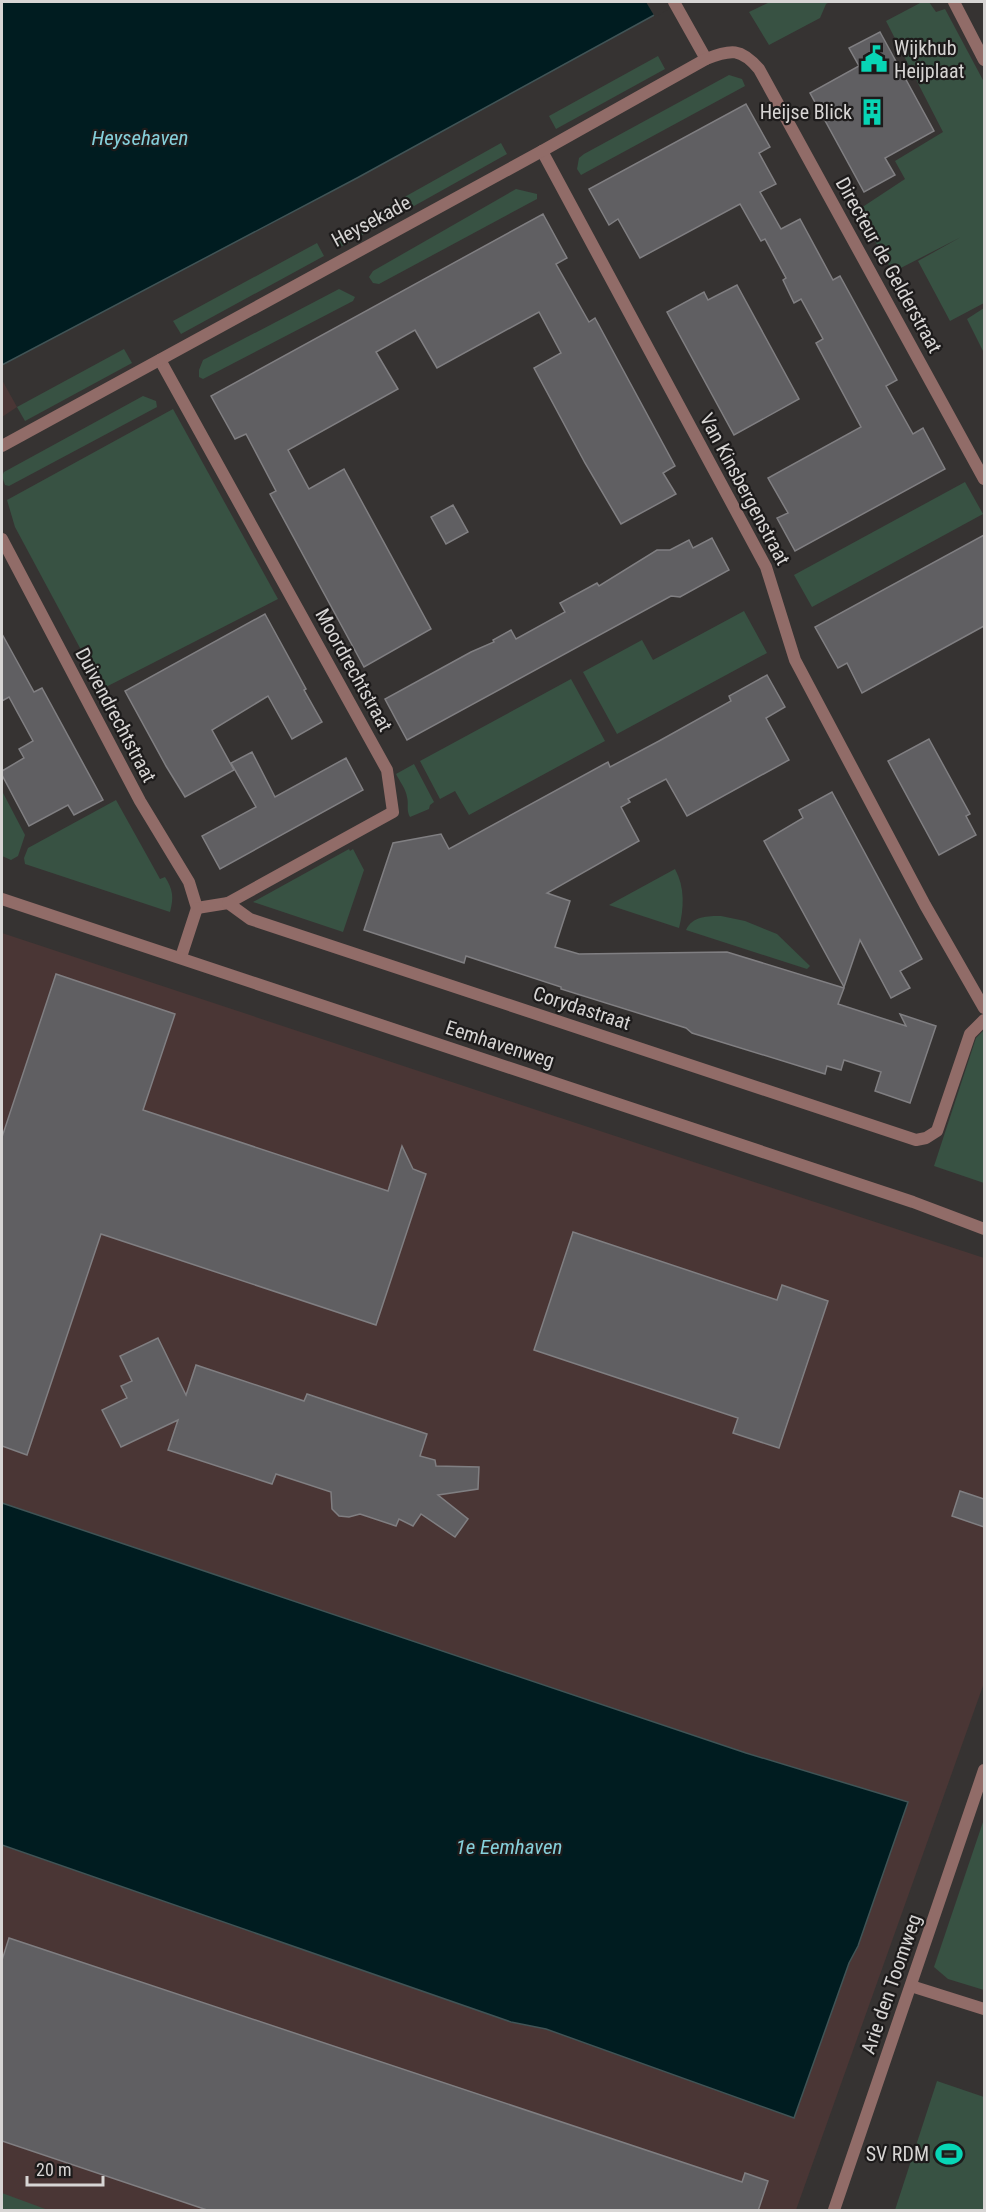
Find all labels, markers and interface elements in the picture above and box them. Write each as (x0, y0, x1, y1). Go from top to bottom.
place label: Wijkhub Heijplaat (894, 36, 964, 83)
public building icon: Wijkhub Heijplaat (859, 44, 889, 74)
building icon: Heijse Blick (857, 97, 887, 127)
place label: Heijse Blick (760, 100, 852, 124)
water label: Heysehaven (92, 126, 188, 150)
street label: Directeur de Gelderstraat (831, 173, 947, 357)
street label: Heysekade (327, 190, 415, 252)
street label: Van Kinsbergenstraat (695, 409, 795, 569)
street label: Moordrechtstraat (310, 604, 398, 736)
street label: Duivendrechtstraat (70, 644, 162, 786)
street label: Corydastraat (530, 981, 634, 1035)
street label: Eemhavenweg (443, 1015, 557, 1073)
water label: 1e Eemhaven (456, 1835, 562, 1859)
street label: Arie den Toomweg (856, 1911, 926, 2057)
sports icon: SV RDM (934, 2139, 964, 2169)
place label: SV RDM (866, 2142, 929, 2166)
scale bar (27, 2149, 104, 2187)
text: 20 m (36, 2159, 71, 2180)

